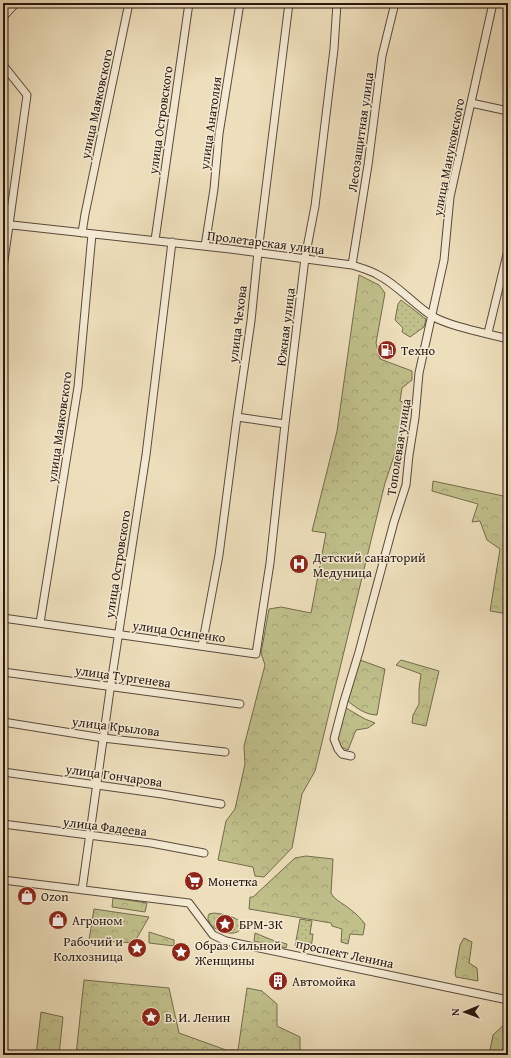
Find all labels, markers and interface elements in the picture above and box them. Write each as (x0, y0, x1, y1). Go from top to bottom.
street label: улица Маяковского (75, 47, 118, 162)
street label: улица Островского (143, 64, 178, 176)
street label: Лесозащитная улица (343, 70, 378, 193)
street label: улица Анатолия (194, 75, 226, 172)
street label: улица Мануковского (428, 96, 469, 219)
street label: Пролетарская улица (206, 226, 326, 259)
street label: улица Чехова (223, 284, 252, 365)
street label: Южная улица (271, 286, 300, 367)
fuel station icon: Техно (376, 339, 398, 361)
place label: Техно (401, 341, 436, 360)
street label: улица Маяковского (42, 370, 77, 485)
street label: Тополевая улица (381, 396, 416, 497)
street label: улица Островского (99, 508, 135, 620)
place label: Детский санаторий Медуница (312, 548, 426, 582)
hospital icon: Детский санаторий Медуница (288, 553, 310, 575)
street label: улица Осипенко (130, 615, 227, 647)
street label: улица Тургенева (73, 660, 173, 693)
street label: улица Крылова (70, 712, 162, 741)
street label: улица Гончарова (63, 759, 164, 792)
street label: улица Фадеева (61, 812, 149, 841)
supermarket icon: Монетка (183, 870, 205, 892)
place label: Монетка (208, 872, 259, 891)
shop icon: Ozon (16, 885, 38, 907)
place label: Ozon (41, 887, 69, 906)
shop icon: Агроном (47, 909, 69, 931)
place label: Агроном (72, 911, 123, 930)
place icon: БРМ-ЗК (214, 913, 236, 935)
place label: БРМ-ЗК (239, 915, 283, 934)
place label: Рабочий и Колхозница (53, 932, 124, 966)
street label: проспект Ленина (294, 934, 396, 973)
place label: Образ Сильной Женщины (194, 936, 282, 970)
place icon: Рабочий и Колхозница (126, 937, 148, 959)
place icon: Образ Сильной Женщины (170, 941, 192, 963)
building icon: Автомойка (267, 970, 289, 992)
place label: Автомойка (292, 972, 357, 991)
north arrow (445, 992, 485, 1032)
place icon: В. И. Ленин (140, 1006, 162, 1028)
place label: В. И. Ленин (165, 1008, 231, 1027)
text: N (447, 1008, 463, 1016)

